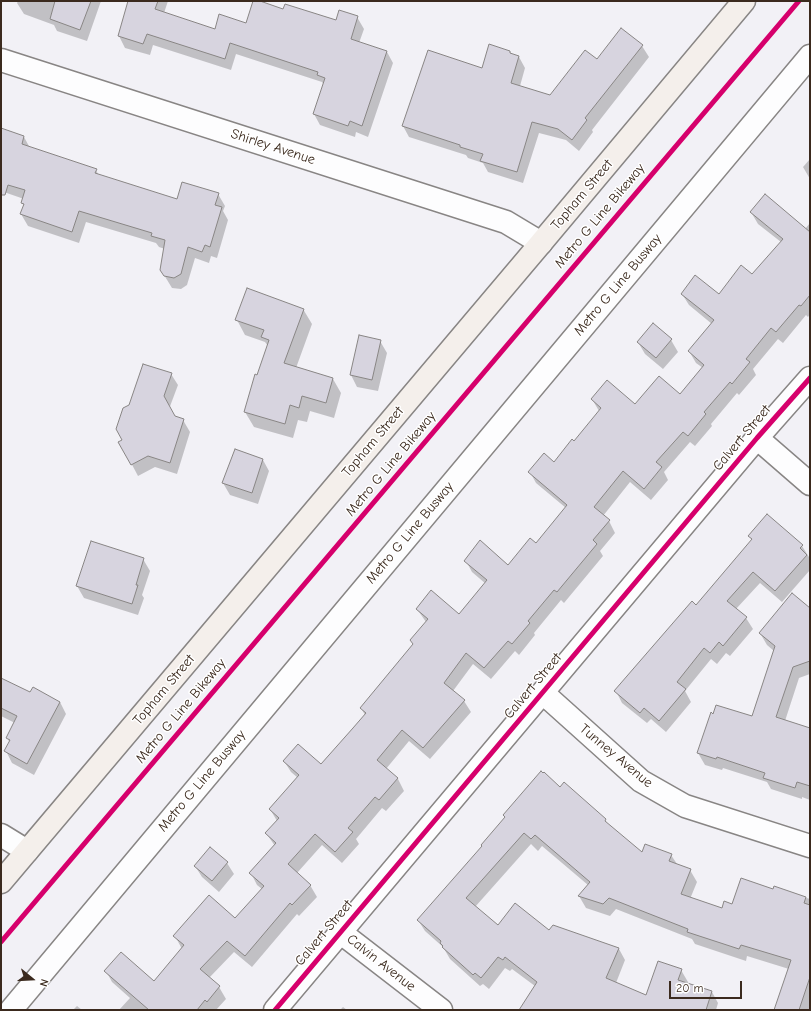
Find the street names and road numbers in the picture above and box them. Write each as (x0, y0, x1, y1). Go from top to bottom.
street label: Shirley Avenue (229, 125, 317, 169)
street label: Topham Street (548, 156, 616, 234)
street label: Metro G Line Bikeway (551, 160, 649, 272)
street label: Metro G Line Busway (571, 231, 665, 339)
street label: Calvert Street (710, 402, 774, 474)
street label: Topham Street (339, 403, 407, 481)
street label: Metro G Line Bikeway (342, 408, 440, 520)
street label: Metro G Line Busway (363, 479, 457, 587)
street label: Calvert Street (501, 650, 565, 722)
street label: Topham Street (130, 651, 198, 729)
street label: Metro G Line Bikeway (132, 655, 230, 767)
street label: Tunney Avenue (576, 720, 656, 792)
street label: Metro G Line Busway (155, 727, 249, 835)
street label: Calvert Street (292, 897, 356, 969)
street label: Calvin Avenue (343, 931, 419, 995)

